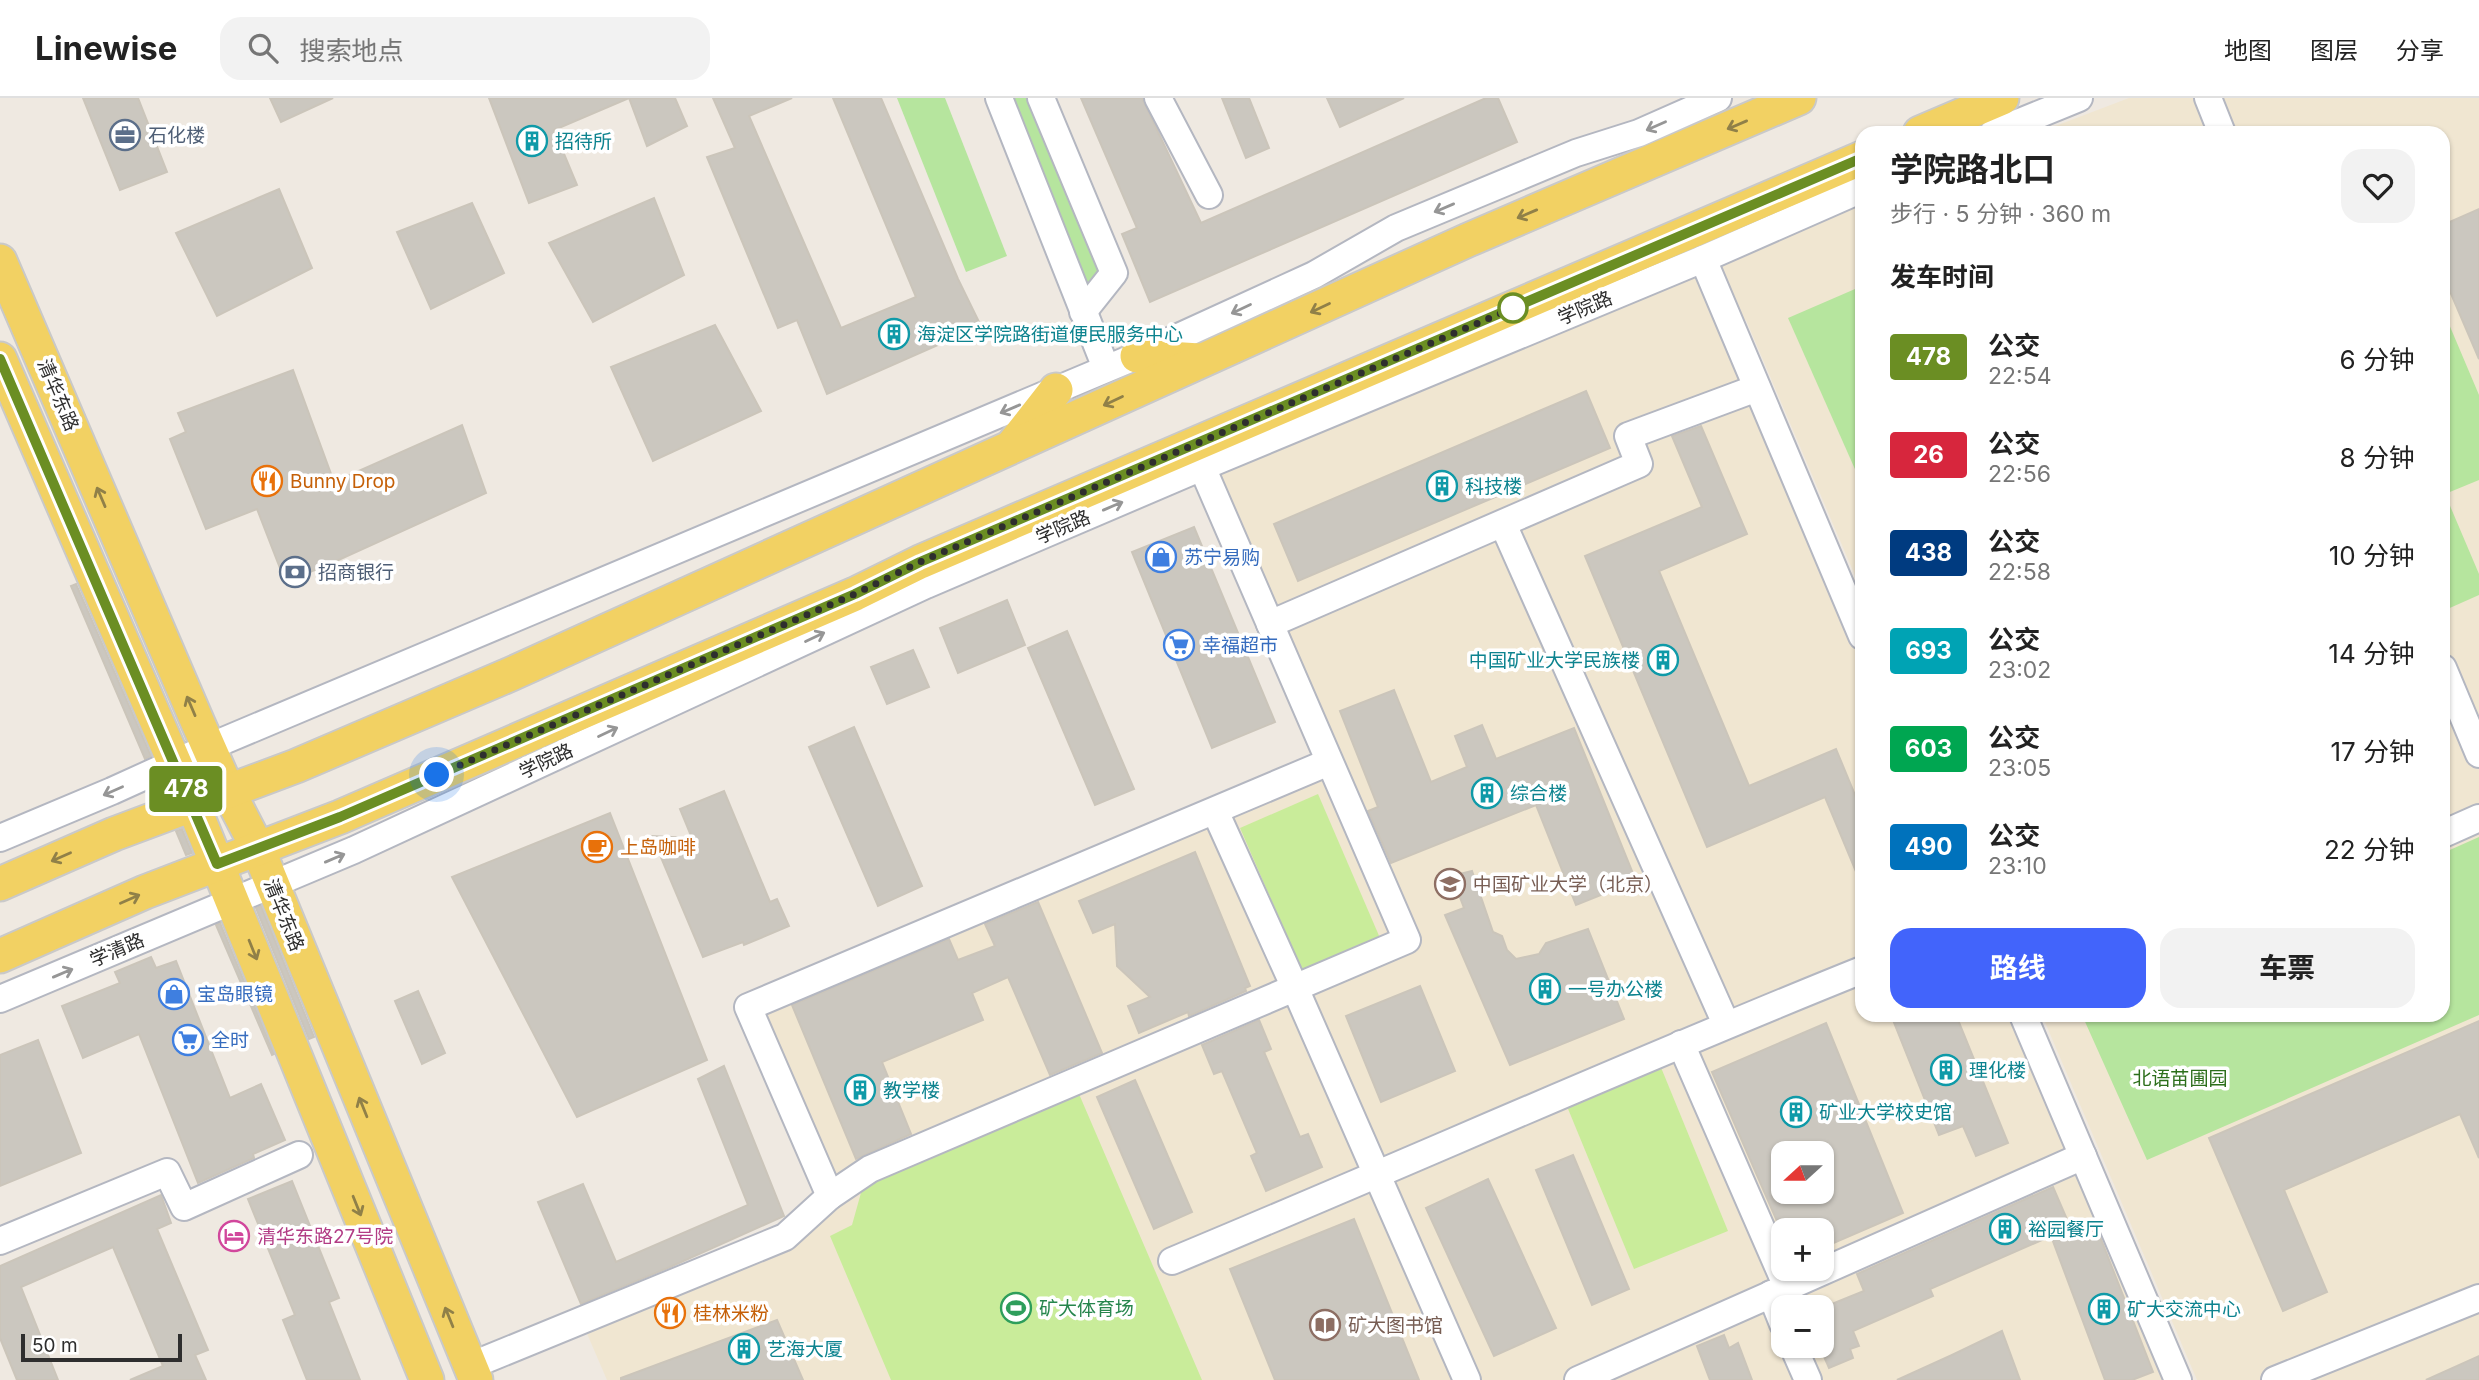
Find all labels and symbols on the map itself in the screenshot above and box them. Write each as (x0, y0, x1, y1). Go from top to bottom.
office icon: 石化楼 (108, 118, 142, 152)
one-way arrow (1726, 119, 1748, 132)
one-way arrow (1646, 120, 1667, 133)
place label: 石化楼 (148, 124, 205, 147)
building icon: 招待所 (515, 124, 549, 158)
place label: 招待所 (555, 130, 612, 153)
one-way arrow (1434, 202, 1456, 215)
one-way arrow (1517, 208, 1539, 221)
street label: 学院路 (1554, 286, 1616, 330)
unlabelled marker (1498, 293, 1528, 323)
one-way arrow (1310, 301, 1331, 315)
one-way arrow (1230, 303, 1252, 316)
building icon: 海淀区学院路街道便民服务中心 (877, 317, 911, 351)
place label: 海淀区学院路街道便民服务中心 (917, 323, 1183, 346)
street label: 清华东路 (33, 356, 83, 434)
one-way arrow (1103, 395, 1124, 408)
one-way arrow (999, 404, 1021, 417)
restaurant icon: Bunny Drop (250, 464, 284, 498)
building icon: 科技楼 (1425, 469, 1459, 503)
place label: Bunny Drop (290, 470, 395, 493)
place label: 科技楼 (1465, 475, 1522, 498)
one-way arrow (94, 487, 107, 509)
one-way arrow (1101, 498, 1123, 511)
street label: 学院路 (1032, 505, 1094, 549)
shop icon: 苏宁易购 (1144, 540, 1178, 574)
place label: 苏宁易购 (1184, 546, 1260, 569)
bank icon: 招商银行 (278, 555, 312, 589)
place label: 招商银行 (318, 561, 394, 584)
supermarket icon: 幸福超市 (1162, 628, 1196, 662)
one-way arrow (804, 630, 825, 643)
place label: 幸福超市 (1202, 634, 1278, 657)
building icon: 中国矿业大学民族楼 (1646, 643, 1680, 677)
place label: 中国矿业大学民族楼 (1469, 649, 1640, 672)
one-way arrow (184, 696, 197, 718)
one-way arrow (597, 725, 618, 738)
street label: 学院路 (515, 739, 577, 783)
your location (419, 757, 454, 792)
line badge: 478 (146, 766, 226, 812)
building icon: 综合楼 (1470, 776, 1504, 810)
place label: 综合楼 (1510, 782, 1567, 805)
one-way arrow (102, 785, 124, 798)
cafe icon: 上岛咖啡 (580, 830, 614, 864)
place label: 上岛咖啡 (620, 836, 696, 859)
one-way arrow (50, 851, 72, 864)
one-way arrow (323, 851, 345, 864)
school or university icon: 中国矿业大学（北京） (1433, 867, 1467, 901)
place label: 中国矿业大学（北京） (1473, 873, 1663, 896)
street label: 清华东路 (259, 875, 309, 955)
one-way arrow (119, 892, 140, 905)
street label: 学清路 (86, 928, 148, 972)
one-way arrow (247, 939, 260, 961)
one-way arrow (52, 965, 73, 978)
building icon: 一号办公楼 (1528, 972, 1562, 1006)
shop icon: 宝岛眼镜 (157, 977, 191, 1011)
place label: 一号办公楼 (1568, 978, 1663, 1001)
place label: 宝岛眼镜 (197, 983, 273, 1006)
supermarket icon: 全时 (171, 1023, 205, 1057)
place label: 全时 (211, 1029, 249, 1052)
building icon: 理化楼 (1929, 1053, 1963, 1087)
place label: 理化楼 (1969, 1059, 2026, 1082)
park label: 北语苗圃园 (2132, 1067, 2228, 1090)
building icon: 教学楼 (843, 1073, 877, 1107)
place label: 教学楼 (883, 1079, 940, 1102)
building icon: 矿业大学校史馆 (1779, 1095, 1813, 1129)
one-way arrow (356, 1096, 369, 1118)
place label: 矿业大学校史馆 (1819, 1101, 1952, 1124)
north arrow (1771, 1141, 1834, 1204)
one-way arrow (351, 1195, 364, 1217)
building icon: 裕园餐厅 (1988, 1212, 2022, 1246)
place label: 裕园餐厅 (2028, 1218, 2104, 1241)
hotel icon: 清华东路27号院 (217, 1219, 251, 1253)
place label: 清华东路27号院 (257, 1225, 393, 1248)
sports icon: 矿大体育场 (999, 1291, 1033, 1325)
building icon: 矿大交流中心 (2087, 1292, 2121, 1326)
restaurant icon: 桂林米粉 (653, 1296, 687, 1330)
place label: 矿大体育场 (1039, 1297, 1134, 1320)
place label: 矿大交流中心 (2127, 1298, 2241, 1321)
place label: 桂林米粉 (693, 1302, 769, 1325)
one-way arrow (442, 1307, 455, 1328)
library icon: 矿大图书馆 (1308, 1308, 1342, 1342)
place label: 矿大图书馆 (1348, 1314, 1443, 1337)
scale bar (21, 1331, 182, 1363)
building icon: 艺海大厦 (727, 1332, 761, 1366)
place label: 艺海大厦 (767, 1338, 843, 1361)

